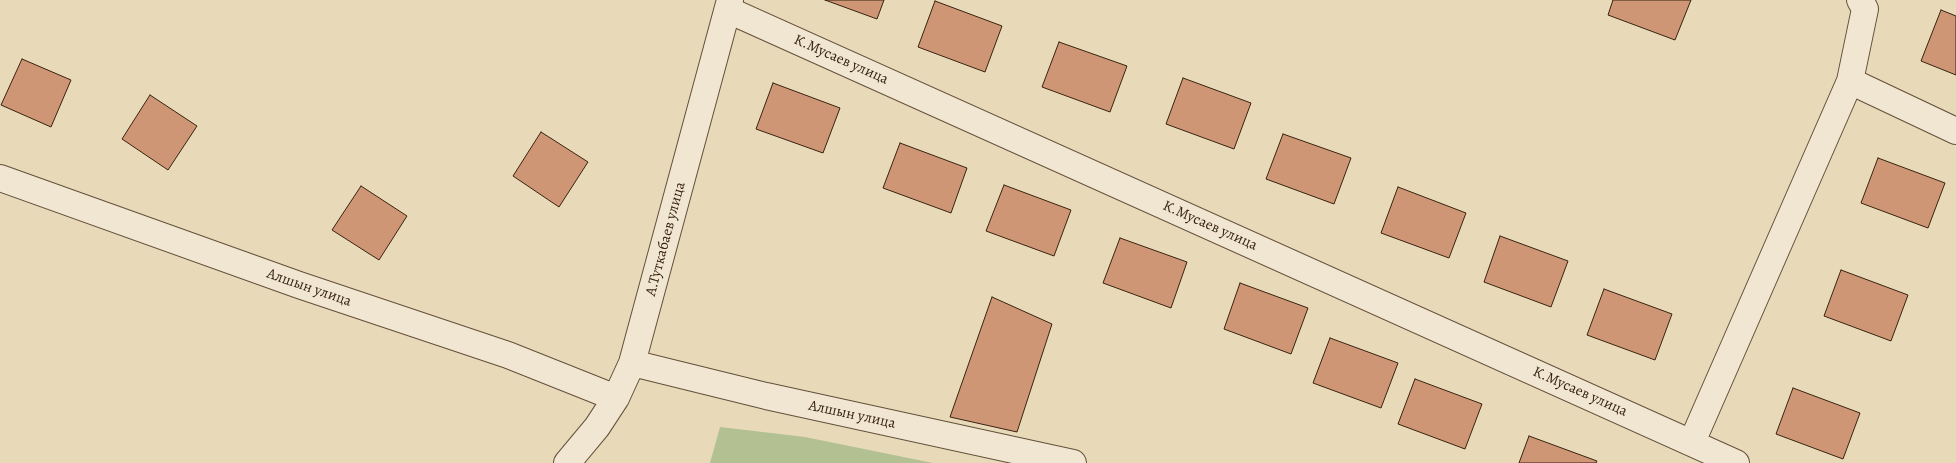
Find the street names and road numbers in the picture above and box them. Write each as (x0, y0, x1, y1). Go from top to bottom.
street label: К.Мусаев улица (791, 31, 891, 89)
street label: А.Туткабаев улица (642, 180, 690, 298)
street label: К.Мусаев улица (1160, 197, 1260, 255)
street label: Алшын улица (264, 265, 354, 311)
street label: К.Мусаев улица (1530, 363, 1630, 421)
street label: Алшын улица (807, 397, 897, 433)

